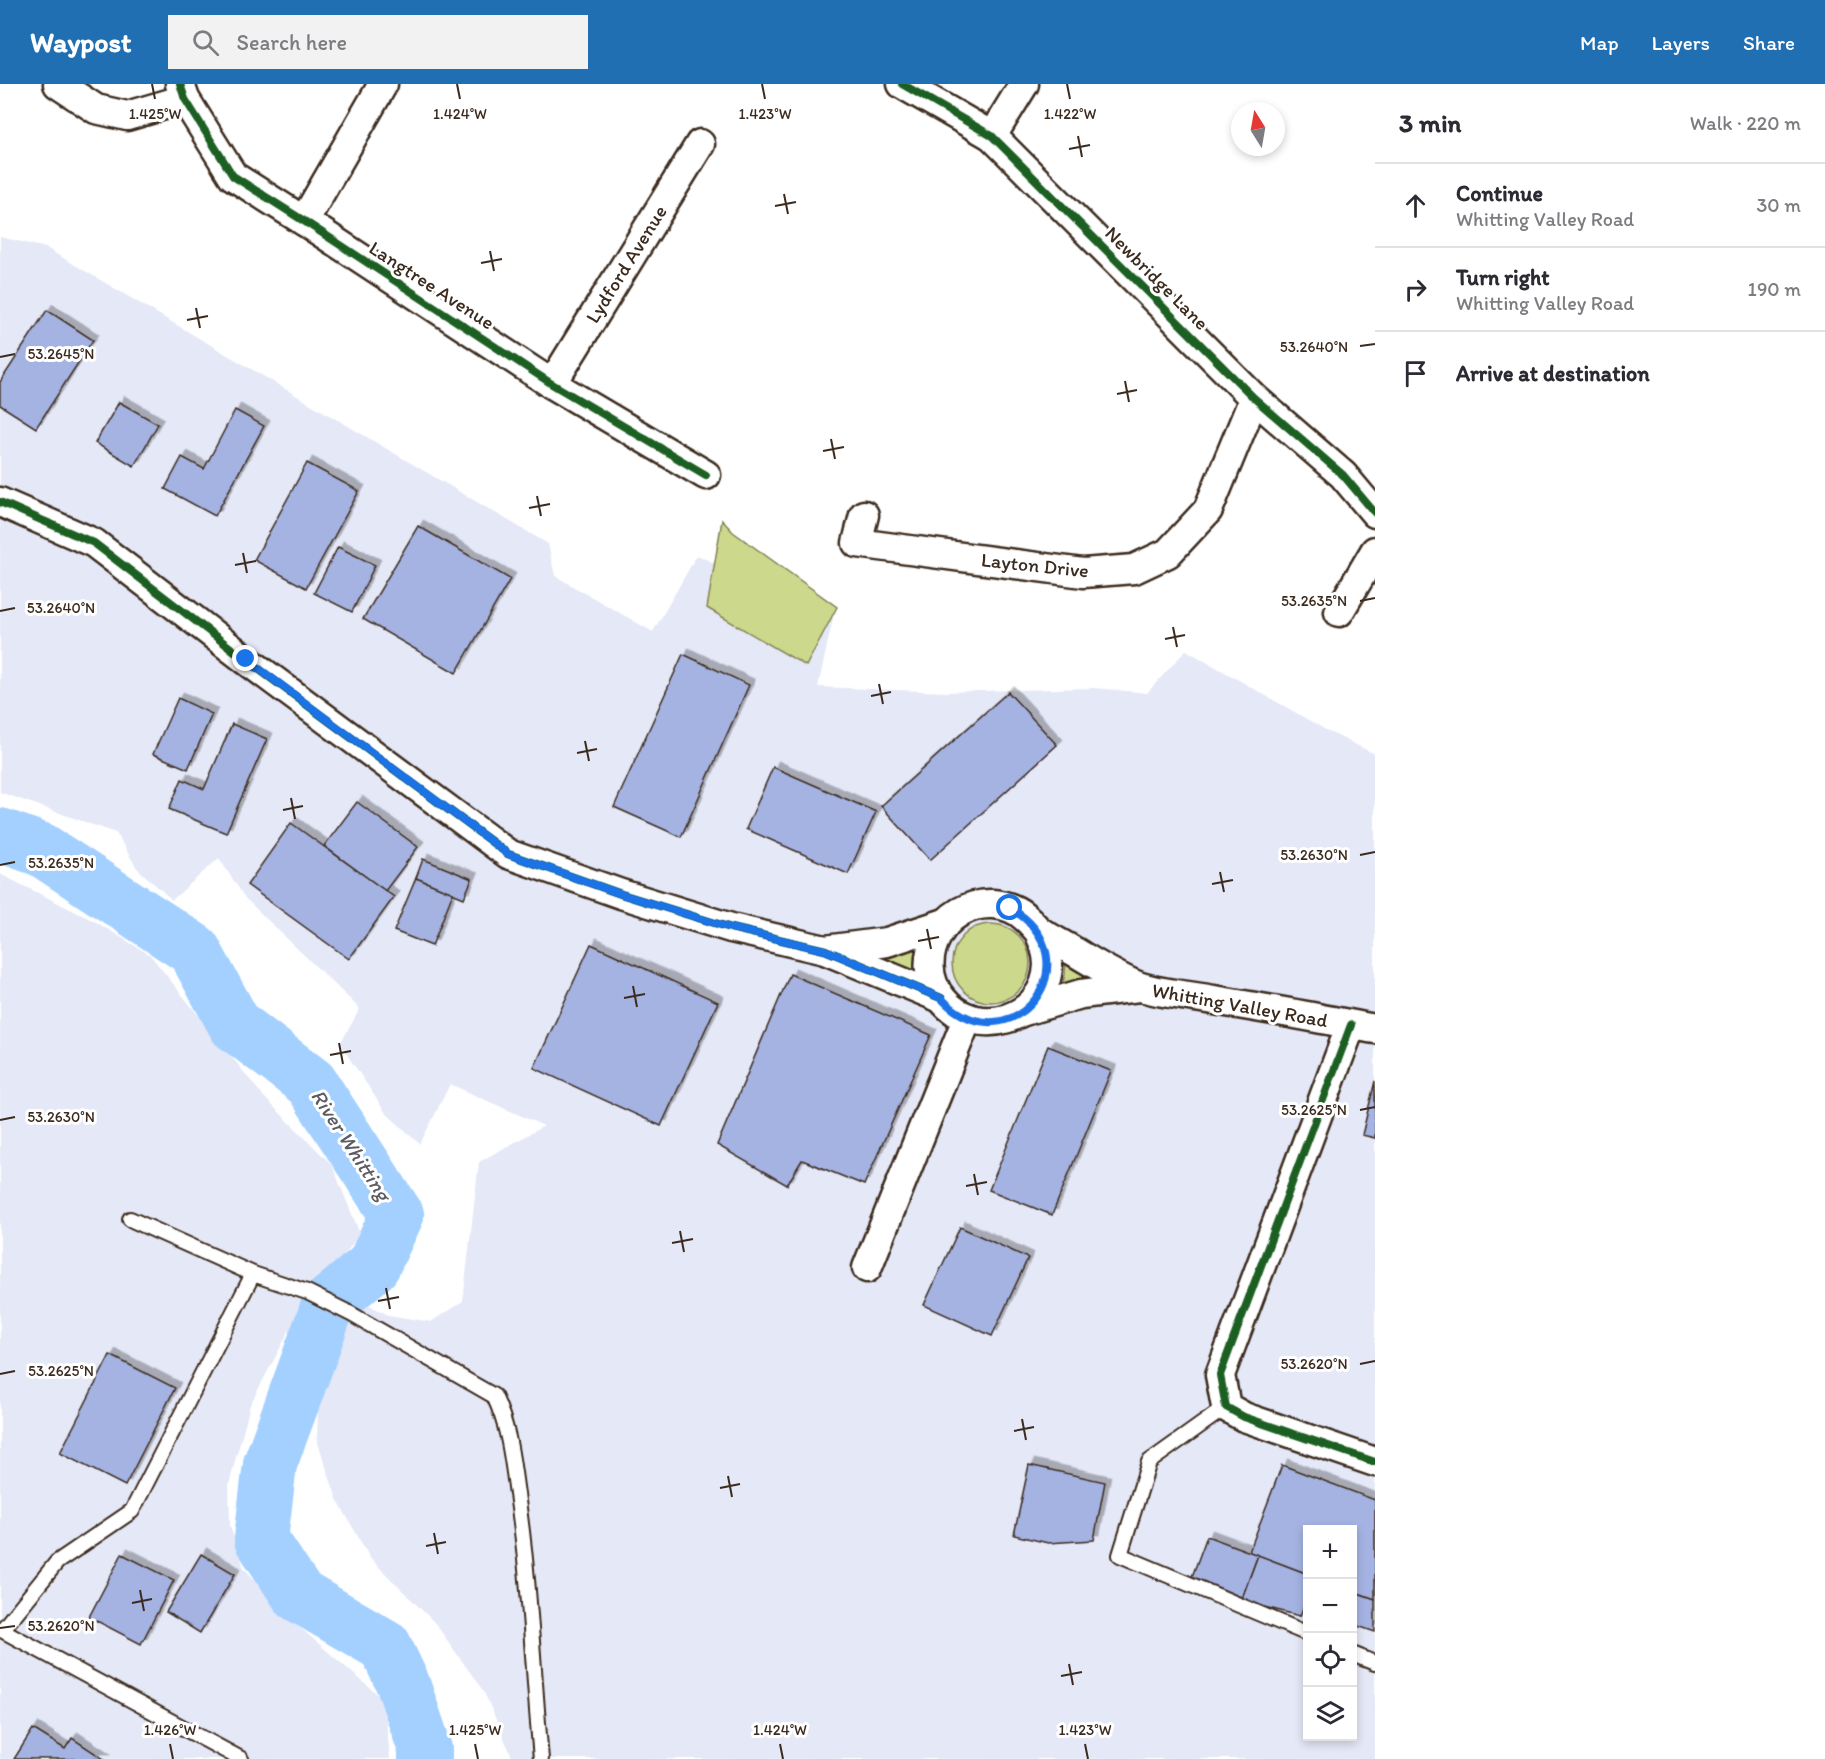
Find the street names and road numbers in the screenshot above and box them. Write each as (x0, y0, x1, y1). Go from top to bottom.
street label: Lydford Avenue (580, 201, 672, 327)
street label: Newbridge Lane (1100, 221, 1214, 335)
street label: Langtree Avenue (365, 236, 499, 334)
street label: Layton Drive (980, 547, 1090, 583)
street label: Whitting Valley Road (1150, 978, 1330, 1032)

